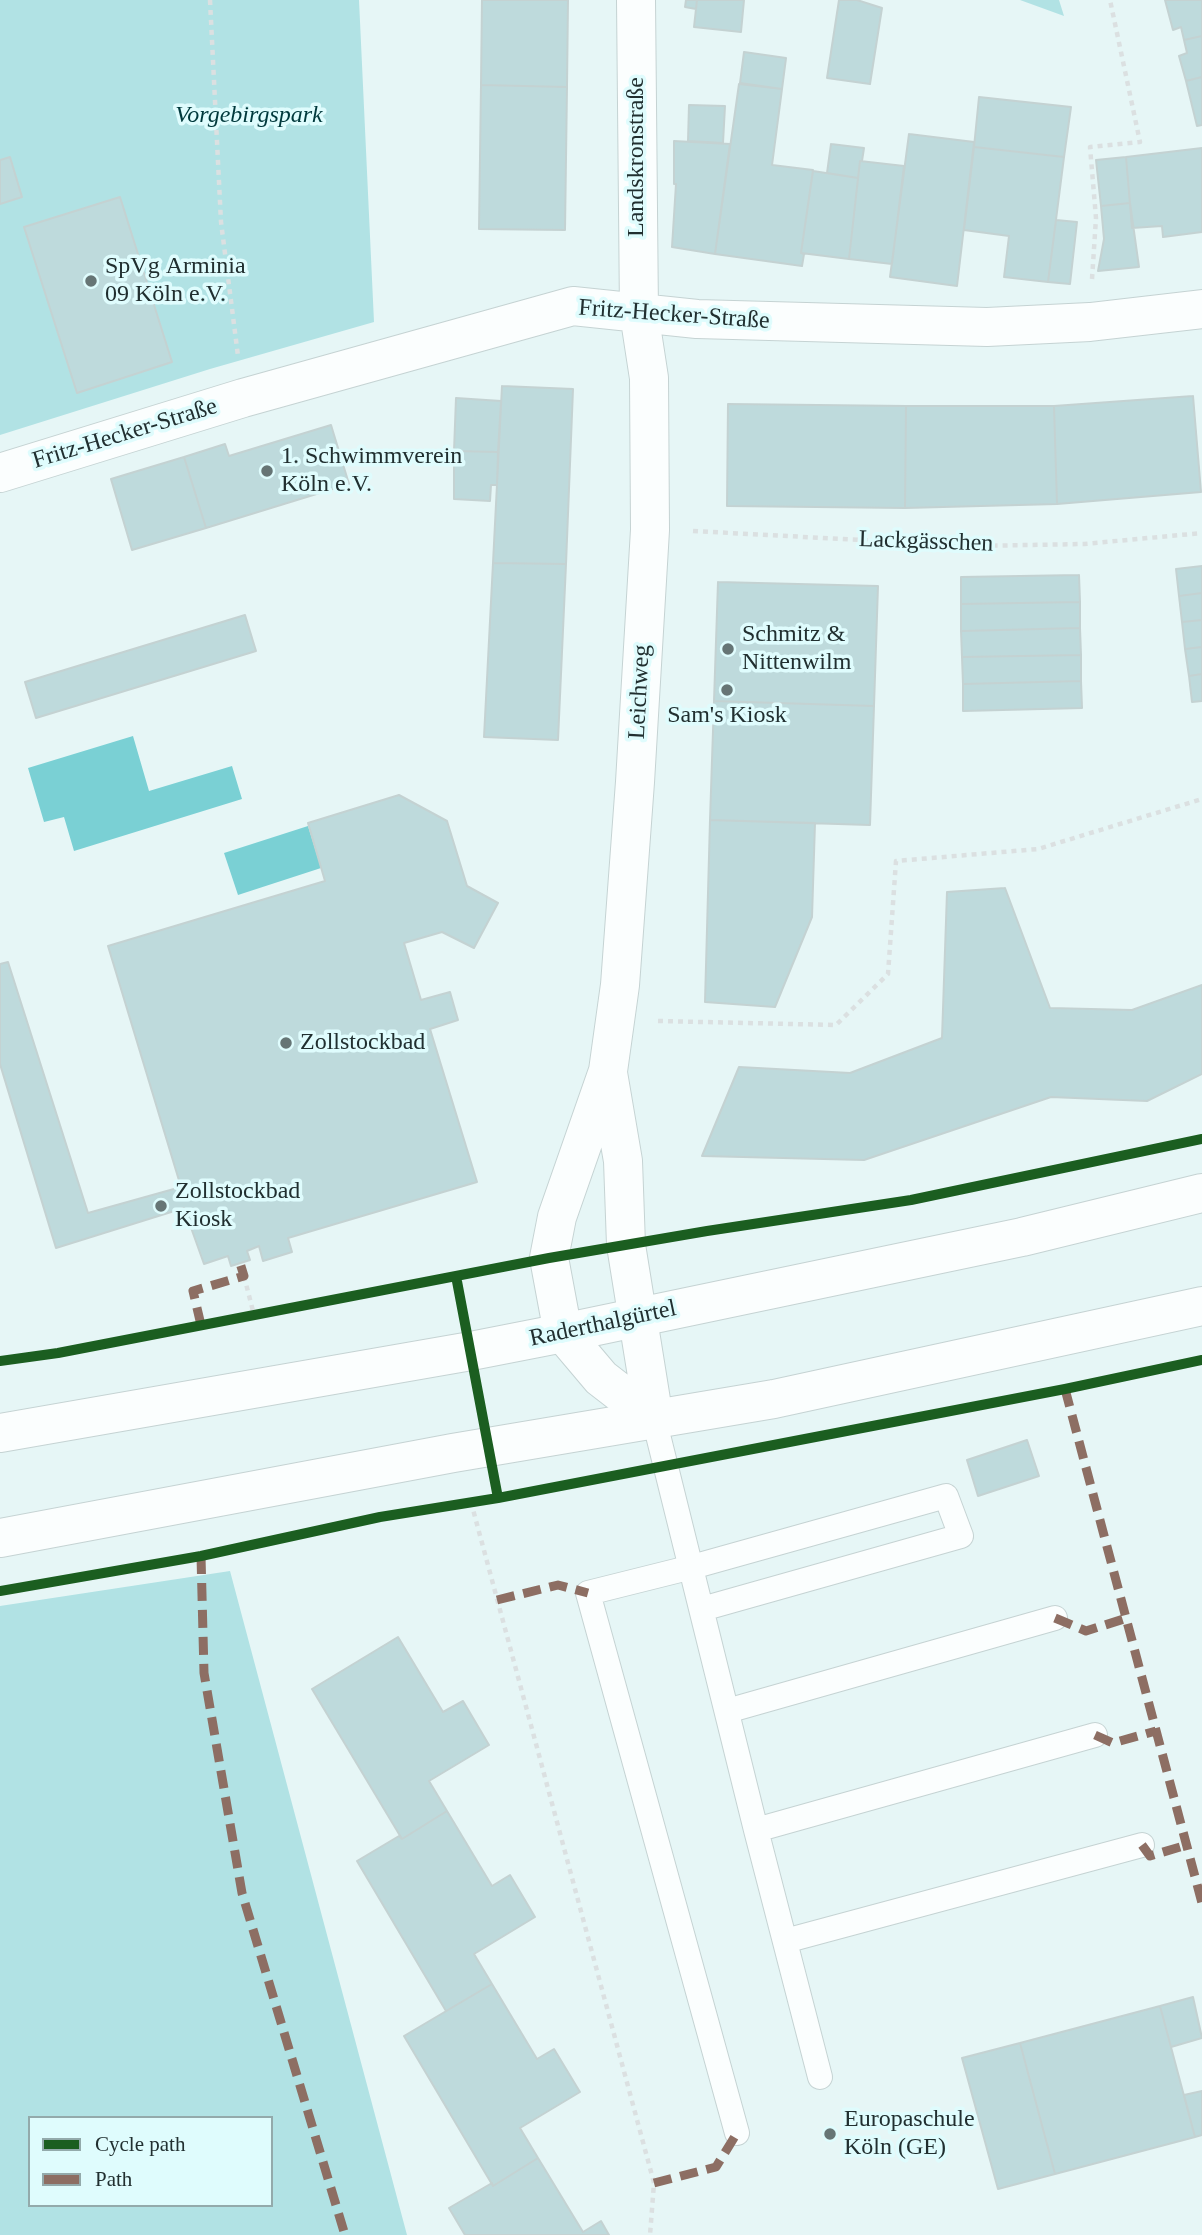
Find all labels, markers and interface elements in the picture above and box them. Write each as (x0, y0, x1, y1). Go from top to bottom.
street label: Landskronstraße (623, 77, 651, 237)
park label: Vorgebirgspark (175, 102, 323, 130)
place label: SpVg Arminia 09 Köln e.V. (105, 253, 246, 309)
marker: SpVg Arminia 09 Köln e.V. (83, 273, 99, 289)
street label: Fritz-Hecker-Straße (578, 294, 770, 336)
street label: Fritz-Hecker-Straße (29, 392, 221, 476)
place label: 1. Schwimmverein Köln e.V. (281, 443, 462, 499)
marker: 1. Schwimmverein Köln e.V. (259, 463, 275, 479)
street label: Lackgässchen (858, 525, 994, 559)
place label: Schmitz & Nittenwilm (742, 621, 851, 677)
marker: Schmitz & Nittenwilm (720, 641, 736, 657)
street label: Leichweg (623, 644, 657, 740)
marker: Sam's Kiosk (719, 682, 735, 698)
place label: Sam's Kiosk (667, 702, 787, 730)
place label: Zollstockbad (300, 1029, 425, 1057)
marker: Zollstockbad (278, 1035, 294, 1051)
place label: Zollstockbad Kiosk (175, 1178, 300, 1234)
marker: Zollstockbad Kiosk (153, 1198, 169, 1214)
street label: Raderthalgürtel (527, 1294, 679, 1354)
place label: Europaschule Köln (GE) (844, 2106, 975, 2162)
legend (28, 2116, 273, 2207)
marker: Europaschule Köln (GE) (822, 2126, 838, 2142)
text: Cycle path (95, 2132, 185, 2156)
text: Path (95, 2167, 132, 2191)

